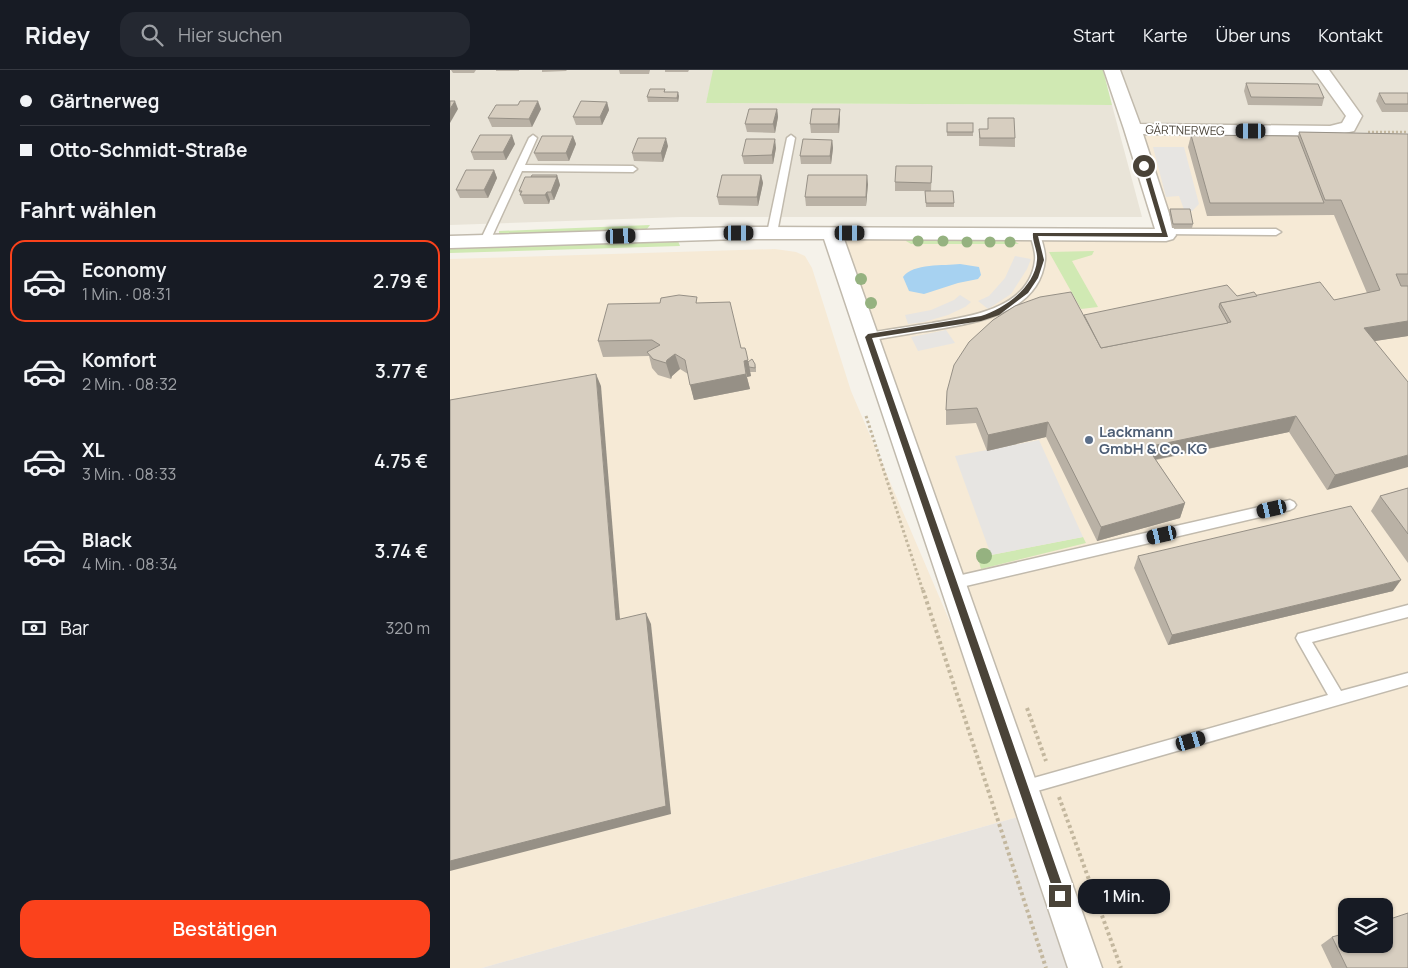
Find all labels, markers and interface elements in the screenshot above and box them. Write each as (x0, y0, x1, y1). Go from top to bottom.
search box (120, 12, 470, 57)
text: Ridey (25, 18, 90, 51)
icon: search (138, 21, 166, 49)
text: Hier suchen (178, 22, 282, 48)
text: Start (1073, 23, 1115, 47)
text: Karte (1143, 23, 1188, 47)
text: Über uns (1216, 23, 1290, 47)
text: Kontakt (1318, 23, 1383, 47)
text: Gärtnerweg (50, 88, 159, 114)
street label: GÄRTNERWEG (1145, 121, 1225, 139)
car (1236, 124, 1266, 139)
text: Otto-Schmidt-Straße (50, 137, 247, 163)
route start (1133, 155, 1155, 177)
text: Fahrt wählen (20, 195, 157, 225)
car (724, 226, 754, 241)
car (835, 226, 865, 241)
car (605, 228, 636, 244)
text: Economy (82, 257, 166, 283)
icon: car (22, 259, 67, 304)
text: 2.79 € (373, 268, 428, 294)
text: 1 Min. · 08:31 (82, 283, 171, 305)
text: Komfort (82, 347, 157, 373)
icon: car (22, 349, 67, 394)
text: 3.77 € (375, 358, 428, 384)
text: 2 Min. · 08:32 (82, 373, 177, 395)
place label: Lackmann GmbH & Co. KG (1099, 421, 1207, 459)
marker: Lackmann GmbH & Co. KG (1083, 434, 1095, 446)
text: XL (82, 437, 105, 463)
icon: car (22, 439, 67, 484)
text: 4.75 € (374, 448, 428, 474)
text: 3 Min. · 08:33 (82, 463, 176, 485)
car (1255, 498, 1288, 520)
car (1145, 524, 1178, 546)
text: Black (82, 527, 131, 553)
icon: car (22, 529, 67, 574)
text: 3.74 € (375, 538, 428, 564)
text: 4 Min. · 08:34 (82, 553, 178, 575)
icon: cash (20, 614, 48, 642)
text: Bar (60, 615, 89, 641)
text: 320 m (386, 617, 430, 639)
car (1174, 730, 1207, 752)
callout: 1 Min. (1078, 878, 1170, 914)
route end (1049, 885, 1071, 907)
text: 1 Min. (1103, 885, 1145, 907)
map controls (1338, 898, 1393, 953)
button: layers (1338, 898, 1393, 953)
button: Bestätigen (20, 900, 430, 958)

